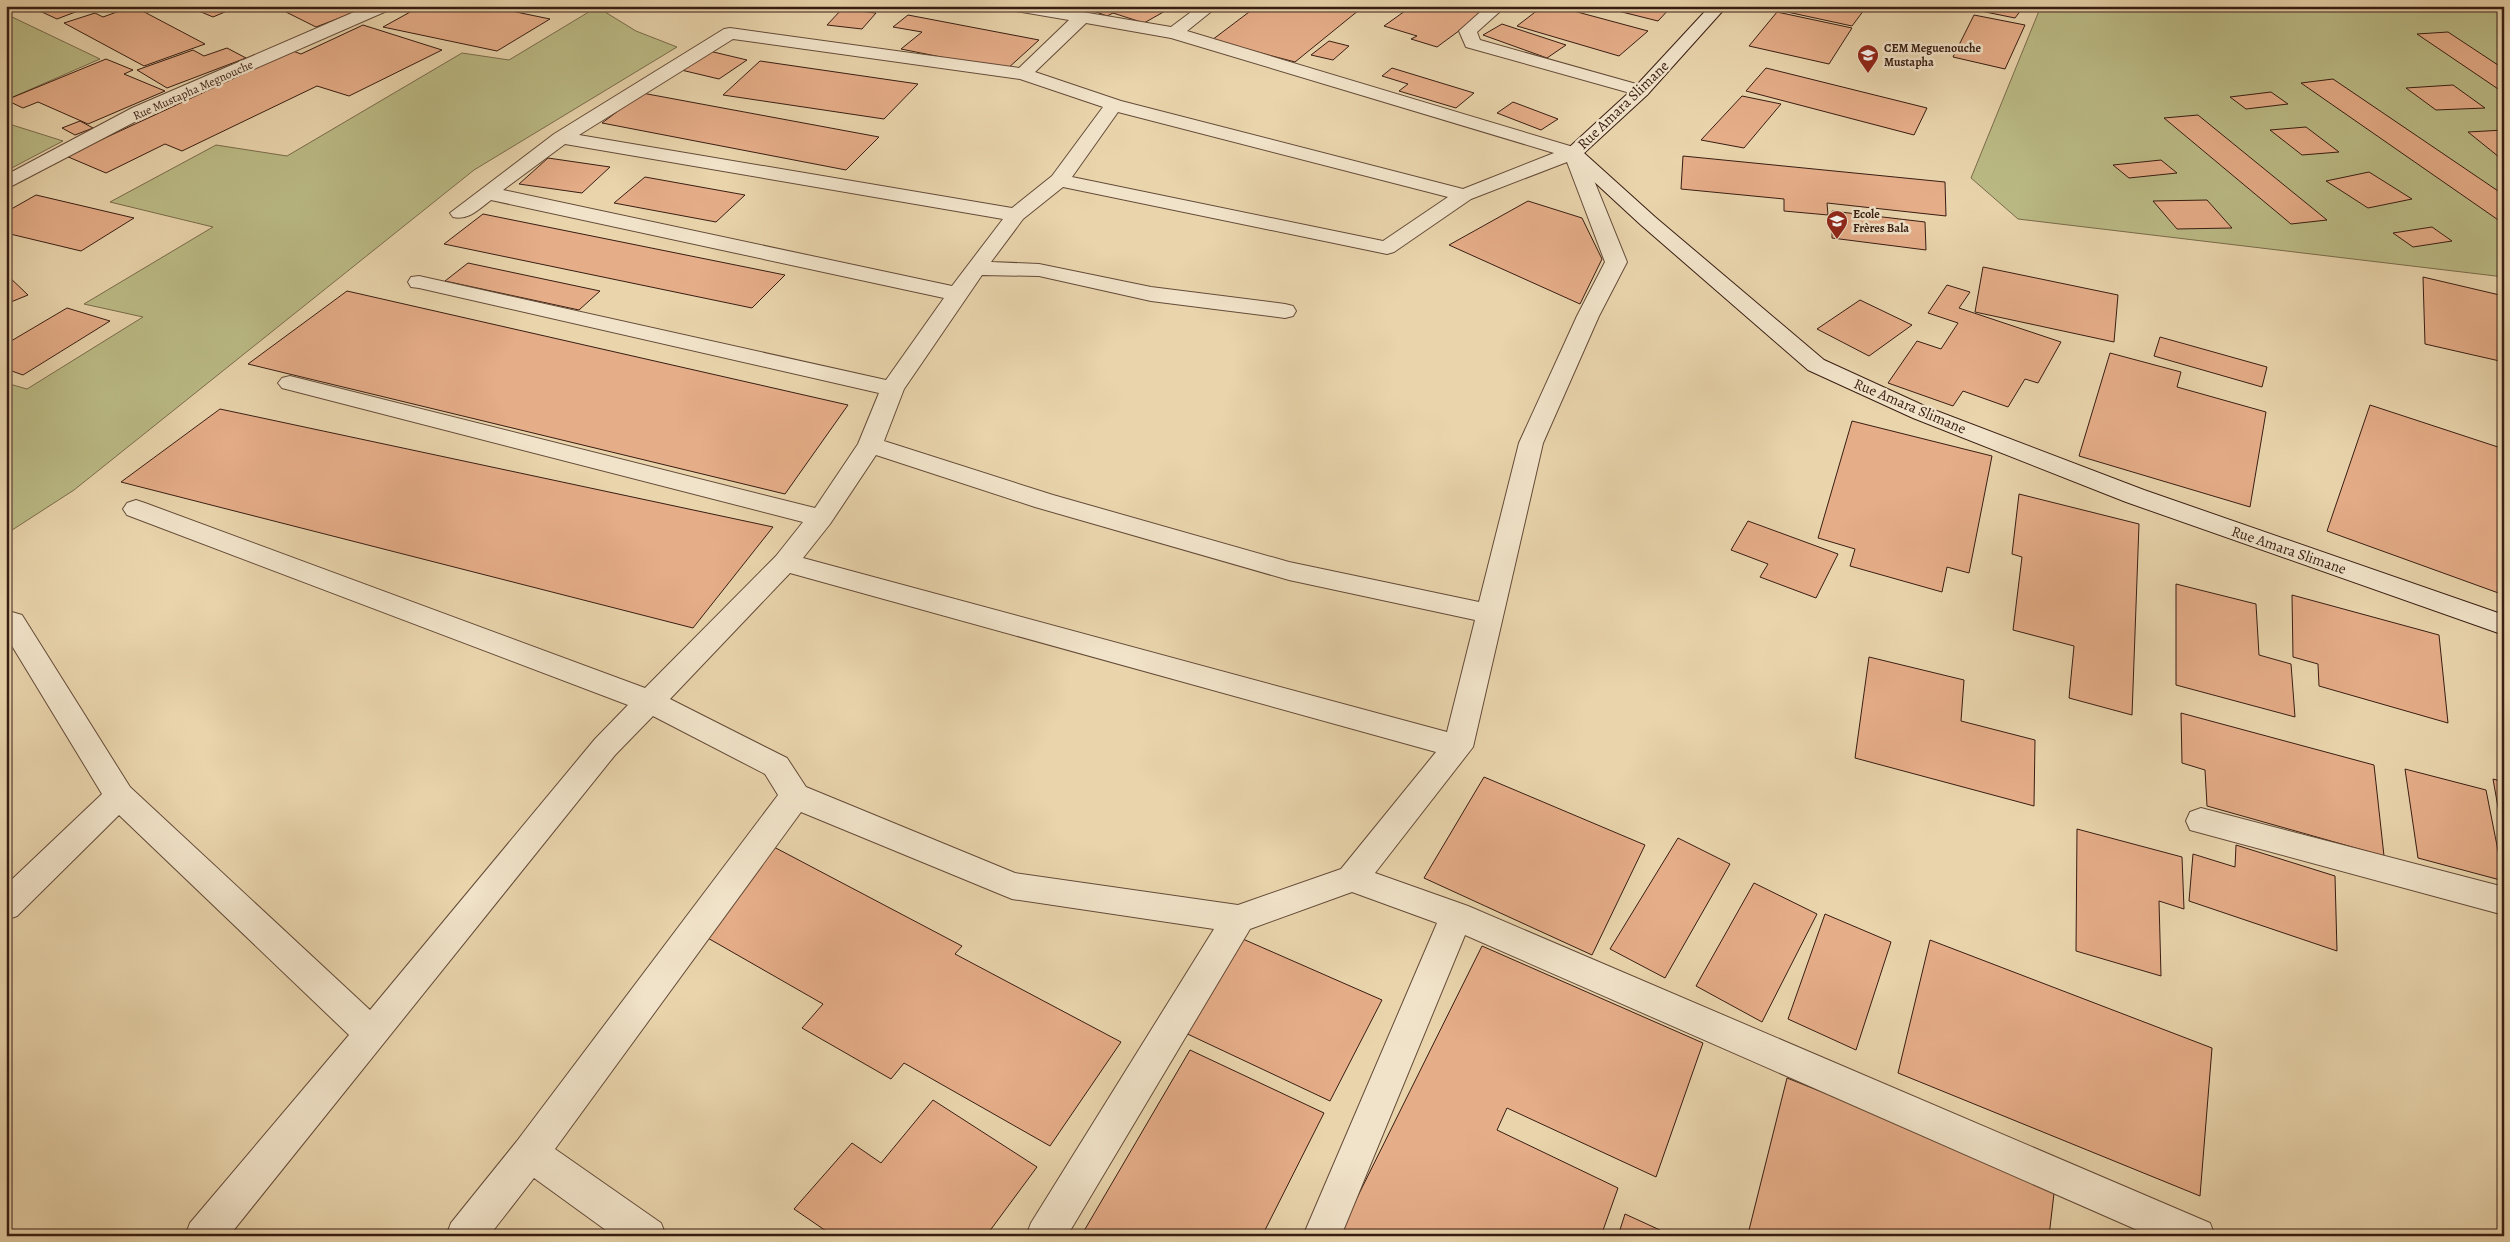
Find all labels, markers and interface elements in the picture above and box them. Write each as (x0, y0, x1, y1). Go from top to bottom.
place label: CEM Meguenouche Mustapha (1884, 40, 1981, 70)
school or university icon: CEM Meguenouche Mustapha (1856, 43, 1880, 74)
street label: Rue Mustapha Megnouche (130, 56, 256, 124)
street label: Rue Amara Slimane (1573, 56, 1673, 154)
place label: Ecole Frères Bala (1853, 206, 1909, 236)
school or university icon: Ecole Frères Bala (1825, 209, 1849, 240)
street label: Rue Amara Slimane (1851, 373, 1969, 439)
street label: Rue Amara Slimane (2229, 521, 2349, 579)

